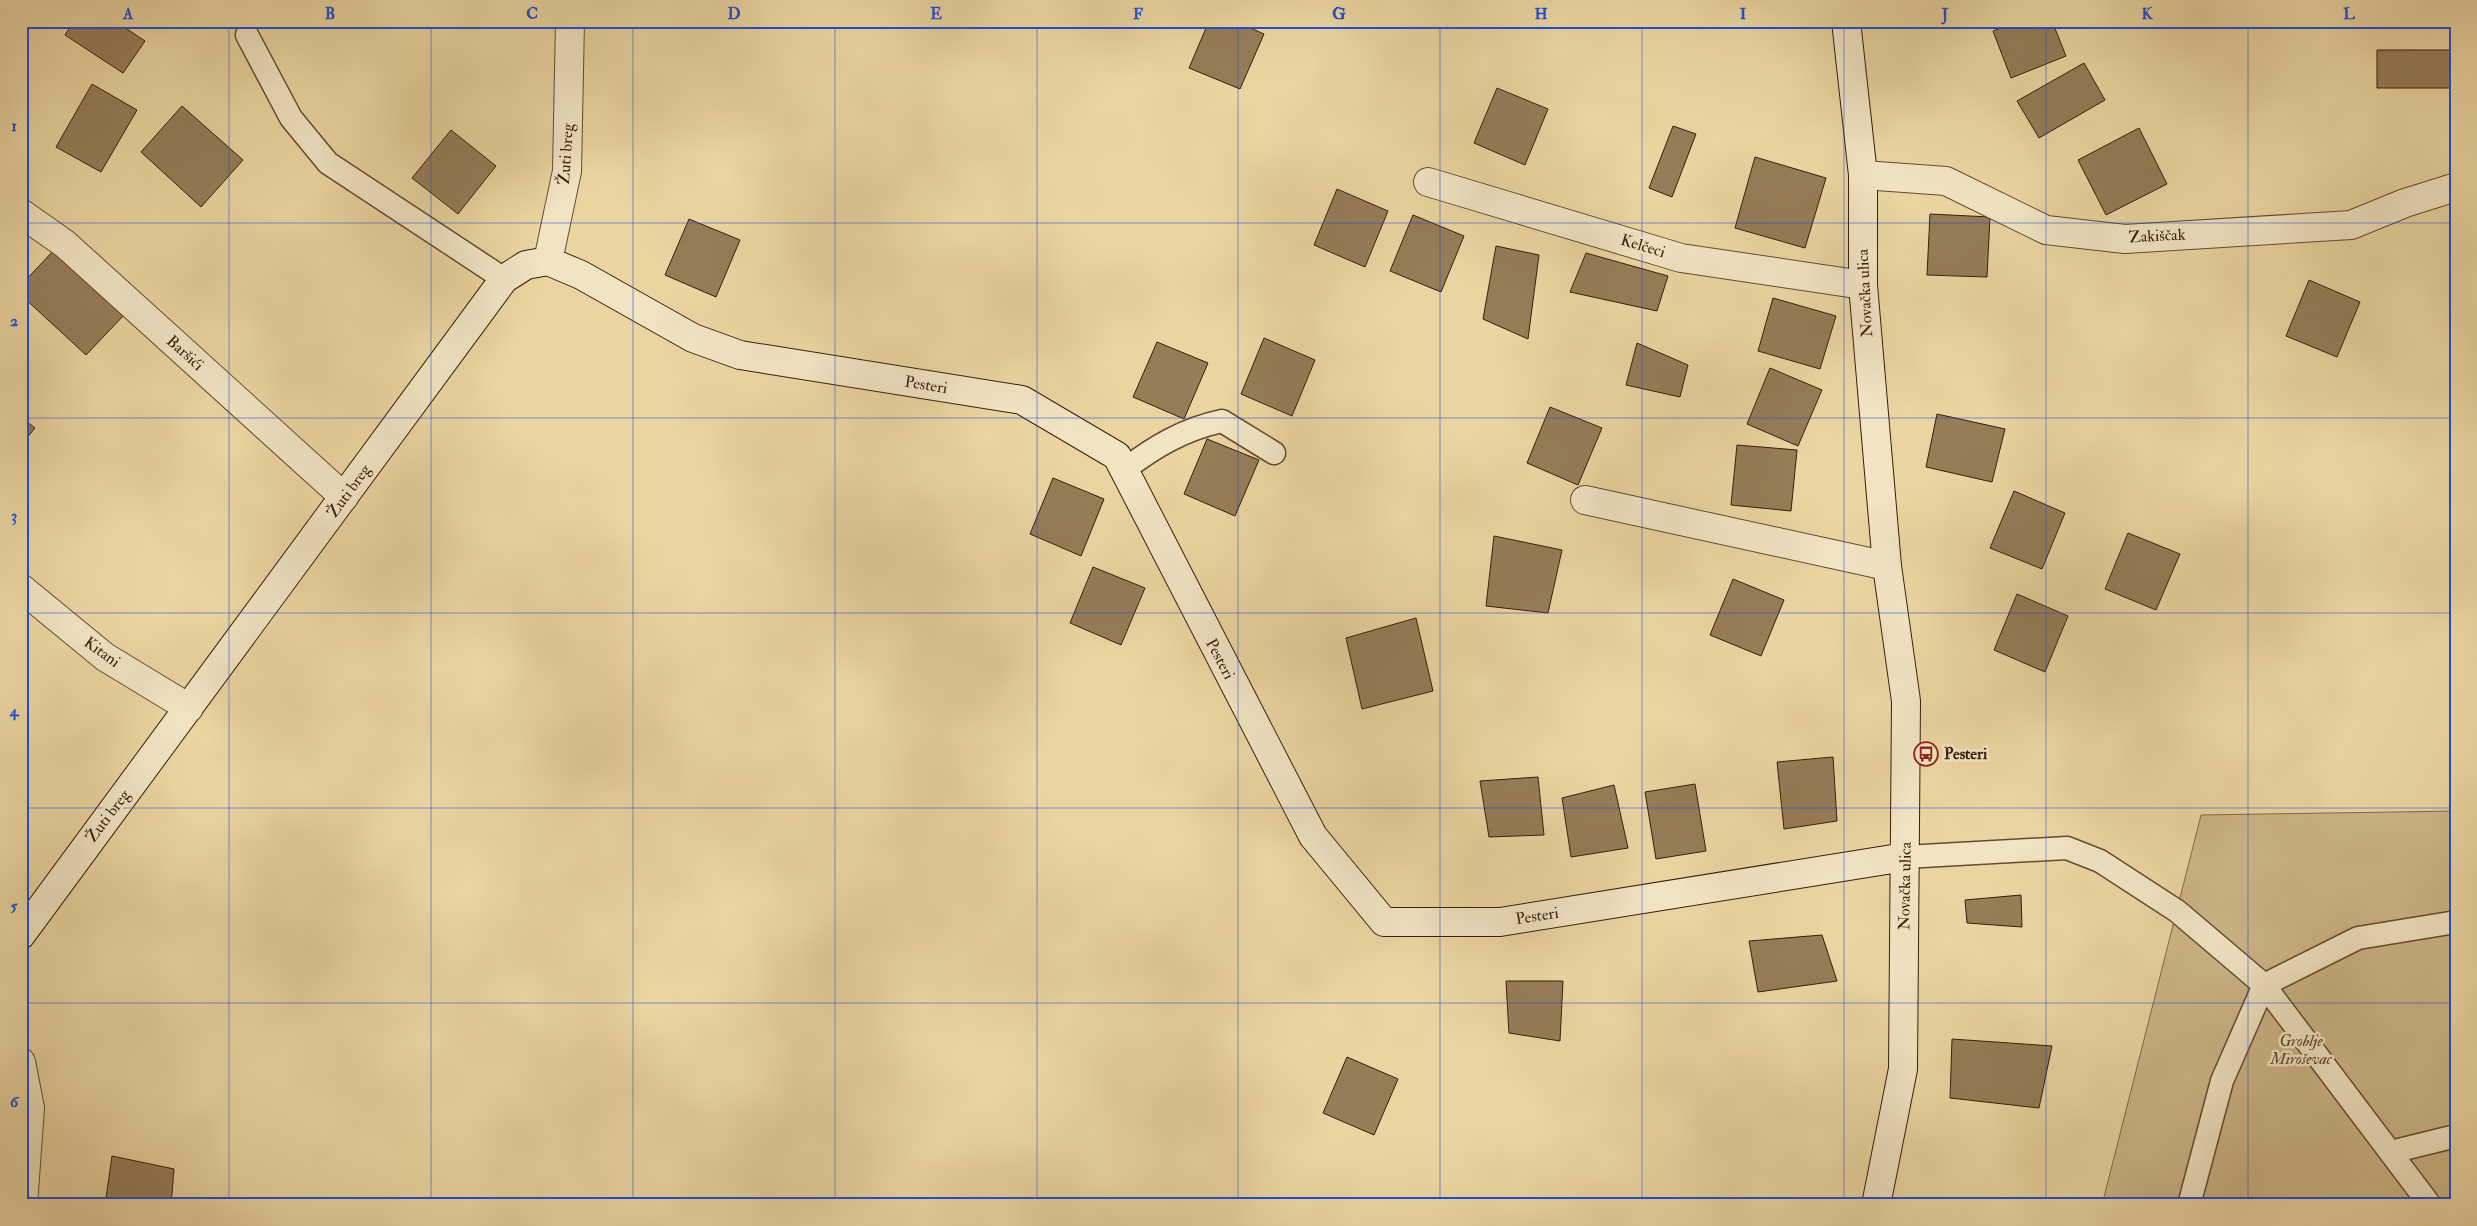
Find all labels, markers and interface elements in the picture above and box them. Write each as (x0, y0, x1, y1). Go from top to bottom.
text: A (122, 4, 134, 24)
text: B (325, 4, 335, 24)
text: C (526, 4, 538, 24)
text: D (727, 4, 741, 24)
text: E (930, 4, 942, 24)
text: F (1133, 4, 1143, 24)
text: G (1332, 4, 1346, 24)
text: H (1534, 4, 1548, 24)
text: I (1740, 4, 1747, 24)
text: J (1941, 4, 1949, 25)
text: K (2141, 4, 2153, 24)
text: L (2343, 4, 2355, 24)
text: 1 (11, 116, 17, 136)
street label: Žuti breg (553, 122, 578, 185)
street label: Zakiščak (2128, 225, 2186, 247)
street label: Kelčeci (1618, 230, 1668, 262)
street label: Novačka ulica (1853, 248, 1877, 338)
text: 2 (10, 311, 18, 331)
street label: Baršići (162, 331, 208, 375)
street label: Pesteri (903, 372, 949, 398)
street label: Žuti breg (322, 459, 376, 522)
text: 3 (11, 506, 17, 526)
street label: Kitani (80, 632, 124, 672)
street label: Pesteri (1201, 635, 1239, 683)
text: 4 (9, 701, 20, 721)
bus stop icon: Pesteri (1913, 741, 1939, 767)
place label: Pesteri (1944, 744, 1988, 764)
street label: Žuti breg (81, 784, 135, 847)
street label: Novačka ulica (1894, 841, 1916, 930)
text: 5 (10, 896, 18, 916)
street label: Pesteri (1514, 903, 1560, 929)
park label: Groblje Miroševac (2269, 1031, 2333, 1069)
text: 6 (10, 1092, 20, 1112)

